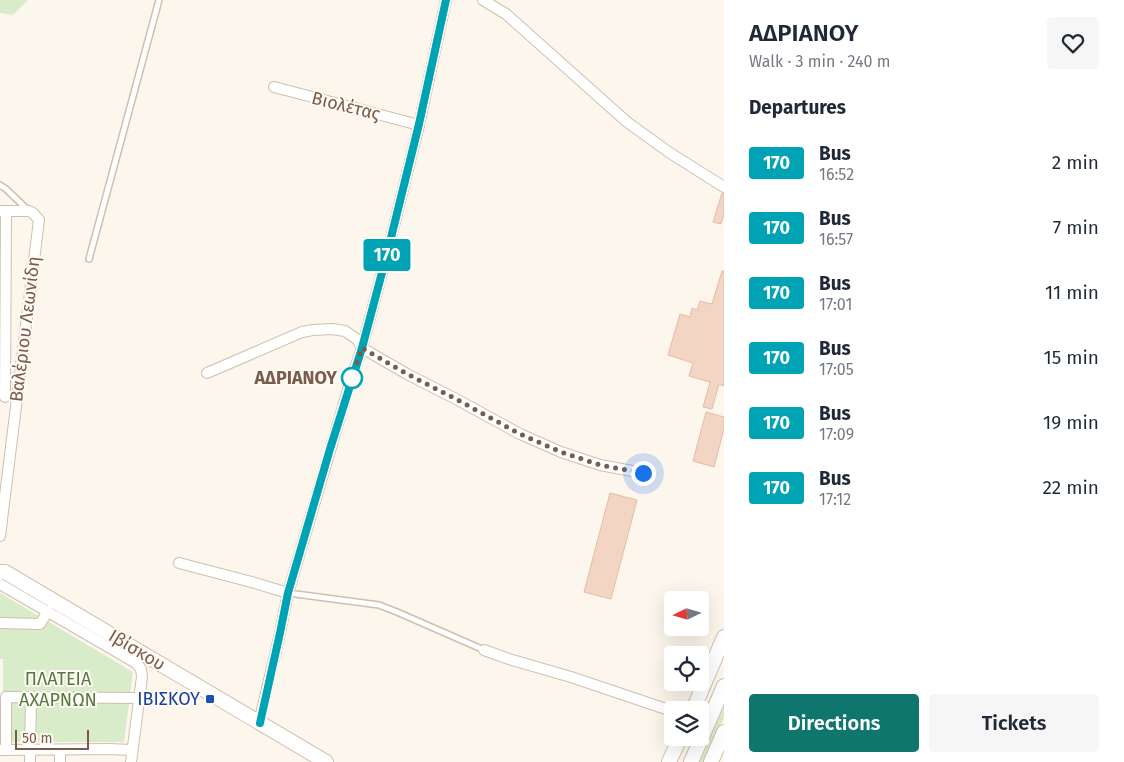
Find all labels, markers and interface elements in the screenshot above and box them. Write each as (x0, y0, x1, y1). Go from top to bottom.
button: heart (1047, 17, 1099, 69)
text: ΑΔΡΙΑΝΟΥ (749, 19, 859, 47)
text: Walk · 3 min · 240 m (749, 52, 891, 71)
street label: Βιολέτας (309, 87, 383, 125)
text: Departures (749, 96, 846, 119)
text: Bus (819, 142, 851, 165)
text: 2 min (1052, 151, 1099, 174)
text: 170 (763, 152, 790, 174)
text: 16:52 (819, 165, 854, 184)
text: Bus (819, 207, 851, 230)
text: 7 min (1053, 216, 1099, 239)
text: 170 (763, 217, 790, 239)
text: 16:57 (819, 230, 853, 249)
line badge: 170 (358, 239, 416, 271)
text: 170 (373, 244, 401, 266)
street label: Βαλέριου Λεωνίδη (5, 255, 45, 403)
text: Bus (819, 272, 851, 295)
text: 11 min (1045, 281, 1099, 304)
text: 170 (763, 282, 790, 304)
text: 17:01 (819, 295, 852, 314)
text: Bus (819, 337, 851, 360)
text: 15 min (1043, 346, 1099, 369)
text: 170 (763, 347, 790, 369)
text: 17:05 (819, 360, 854, 379)
place label: ΑΔΡΙΑΝΟΥ (254, 367, 337, 389)
marker: ΑΔΡΙΑΝΟΥ (341, 367, 363, 389)
text: Bus (819, 402, 851, 425)
text: 19 min (1043, 411, 1099, 434)
text: 170 (763, 412, 790, 434)
text: 17:09 (819, 425, 854, 444)
your location (631, 461, 656, 486)
text: Bus (819, 467, 851, 490)
text: 22 min (1042, 476, 1099, 499)
text: 170 (763, 477, 790, 499)
text: 17:12 (819, 490, 851, 509)
north arrow (664, 591, 709, 636)
map controls (664, 591, 709, 746)
street label: Ιβίσκου (105, 625, 169, 675)
button: locate (664, 646, 709, 691)
park label: ΠΛΑΤΕΙΑ ΑΧΑΡΝΩΝ (19, 668, 97, 711)
place label: ΙΒΙΣΚΟΥ (137, 688, 200, 710)
marker: ΙΒΙΣΚΟΥ (204, 693, 216, 705)
button: Directions (749, 694, 919, 752)
button: Tickets (929, 694, 1099, 752)
button: layers (664, 701, 709, 746)
scale bar (15, 727, 89, 750)
text: 50 m (22, 730, 53, 747)

